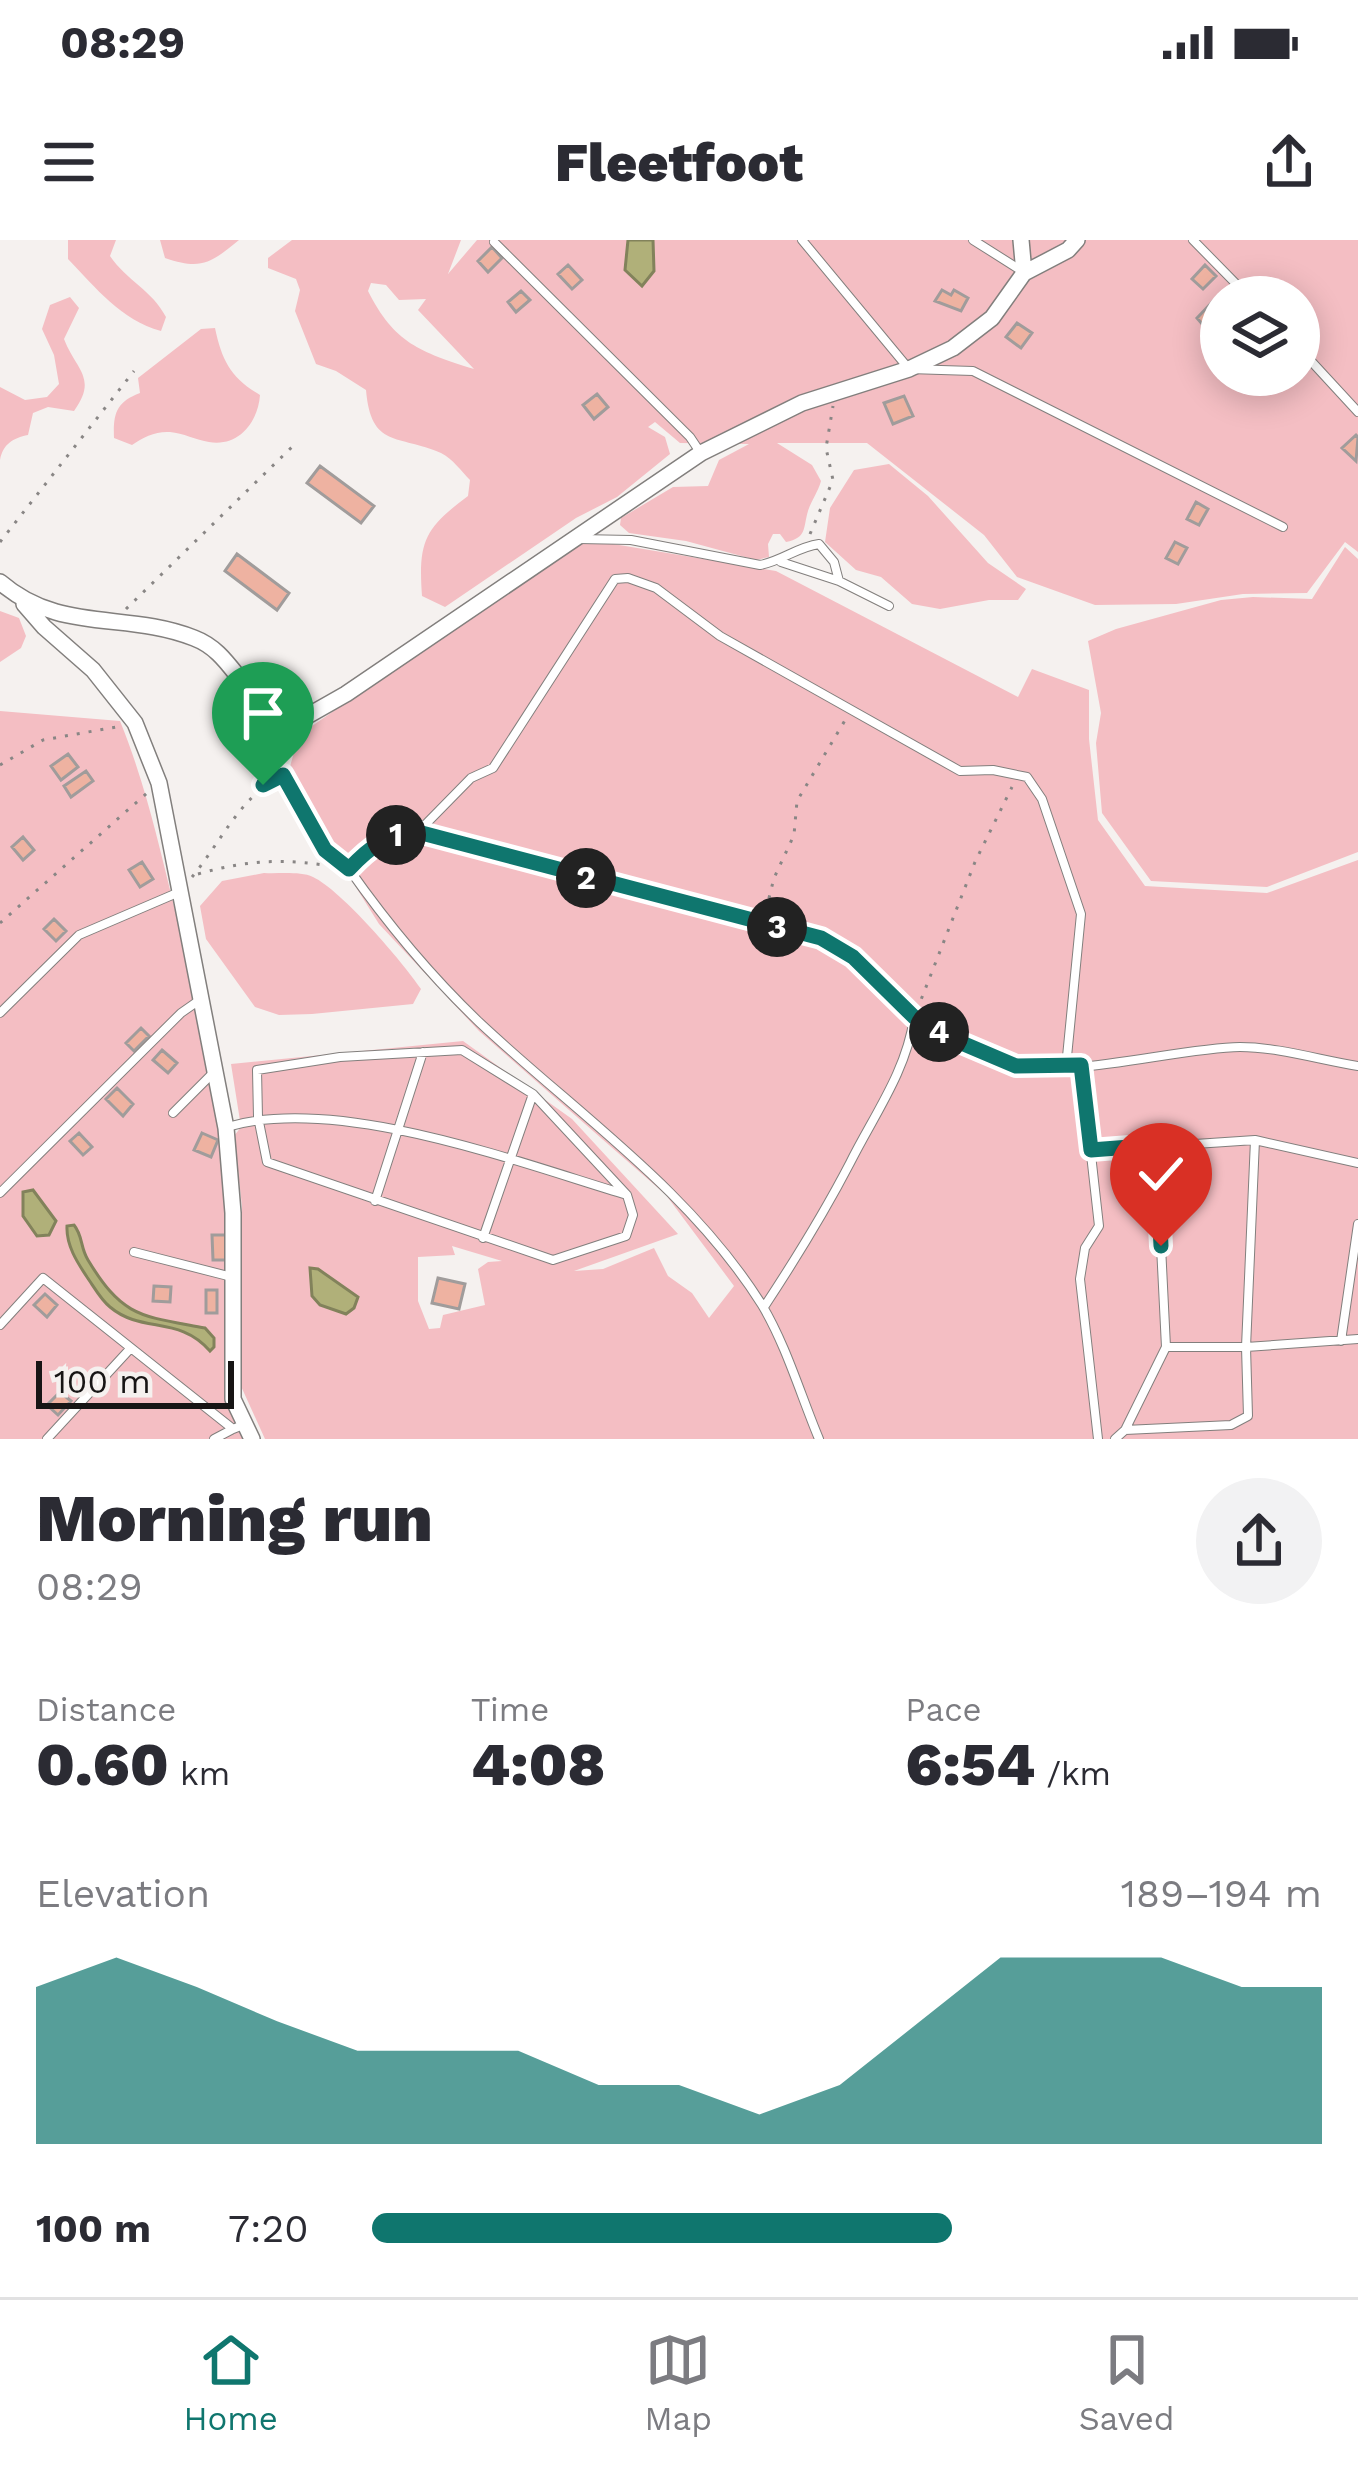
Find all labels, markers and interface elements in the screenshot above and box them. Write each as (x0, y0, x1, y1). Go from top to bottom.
text: 08:29 (60, 16, 185, 69)
icon: menu (36, 129, 102, 195)
icon: share (1256, 129, 1322, 195)
text: Fleetfoot (555, 131, 803, 194)
map controls (1200, 276, 1320, 396)
button: layers (1200, 276, 1320, 396)
pin (212, 662, 314, 785)
icon: arrive (230, 680, 296, 746)
pin: 1 (366, 805, 426, 865)
text: 1 (389, 815, 403, 854)
pin: 2 (556, 848, 616, 908)
text: 2 (576, 858, 596, 897)
pin: 3 (747, 897, 807, 957)
text: 3 (767, 907, 787, 946)
pin: 4 (909, 1002, 969, 1062)
text: 4 (928, 1012, 950, 1051)
pin (1110, 1123, 1212, 1246)
icon: check (1128, 1141, 1194, 1207)
scale bar (36, 1355, 234, 1408)
text: 100 m (54, 1362, 151, 1401)
button: share (1196, 1478, 1322, 1604)
text: Morning run (36, 1480, 433, 1557)
text: 08:29 (36, 1564, 143, 1609)
text: Distance (36, 1690, 176, 1729)
text: Time (471, 1690, 549, 1729)
text: Pace (905, 1690, 982, 1729)
text: 0.60 (36, 1729, 169, 1800)
text: 4:08 (471, 1729, 605, 1800)
text: 6:54 (905, 1729, 1035, 1800)
text: km (169, 1754, 230, 1793)
text: /km (1035, 1754, 1111, 1793)
text: Elevation (36, 1871, 210, 1916)
text: 189–194 m (1121, 1871, 1322, 1916)
text: 100 m (36, 2206, 151, 2251)
text: 7:20 (228, 2206, 308, 2251)
tab: Home (183, 2327, 278, 2438)
tab: Map (645, 2327, 712, 2438)
tab: Saved (1079, 2327, 1175, 2438)

